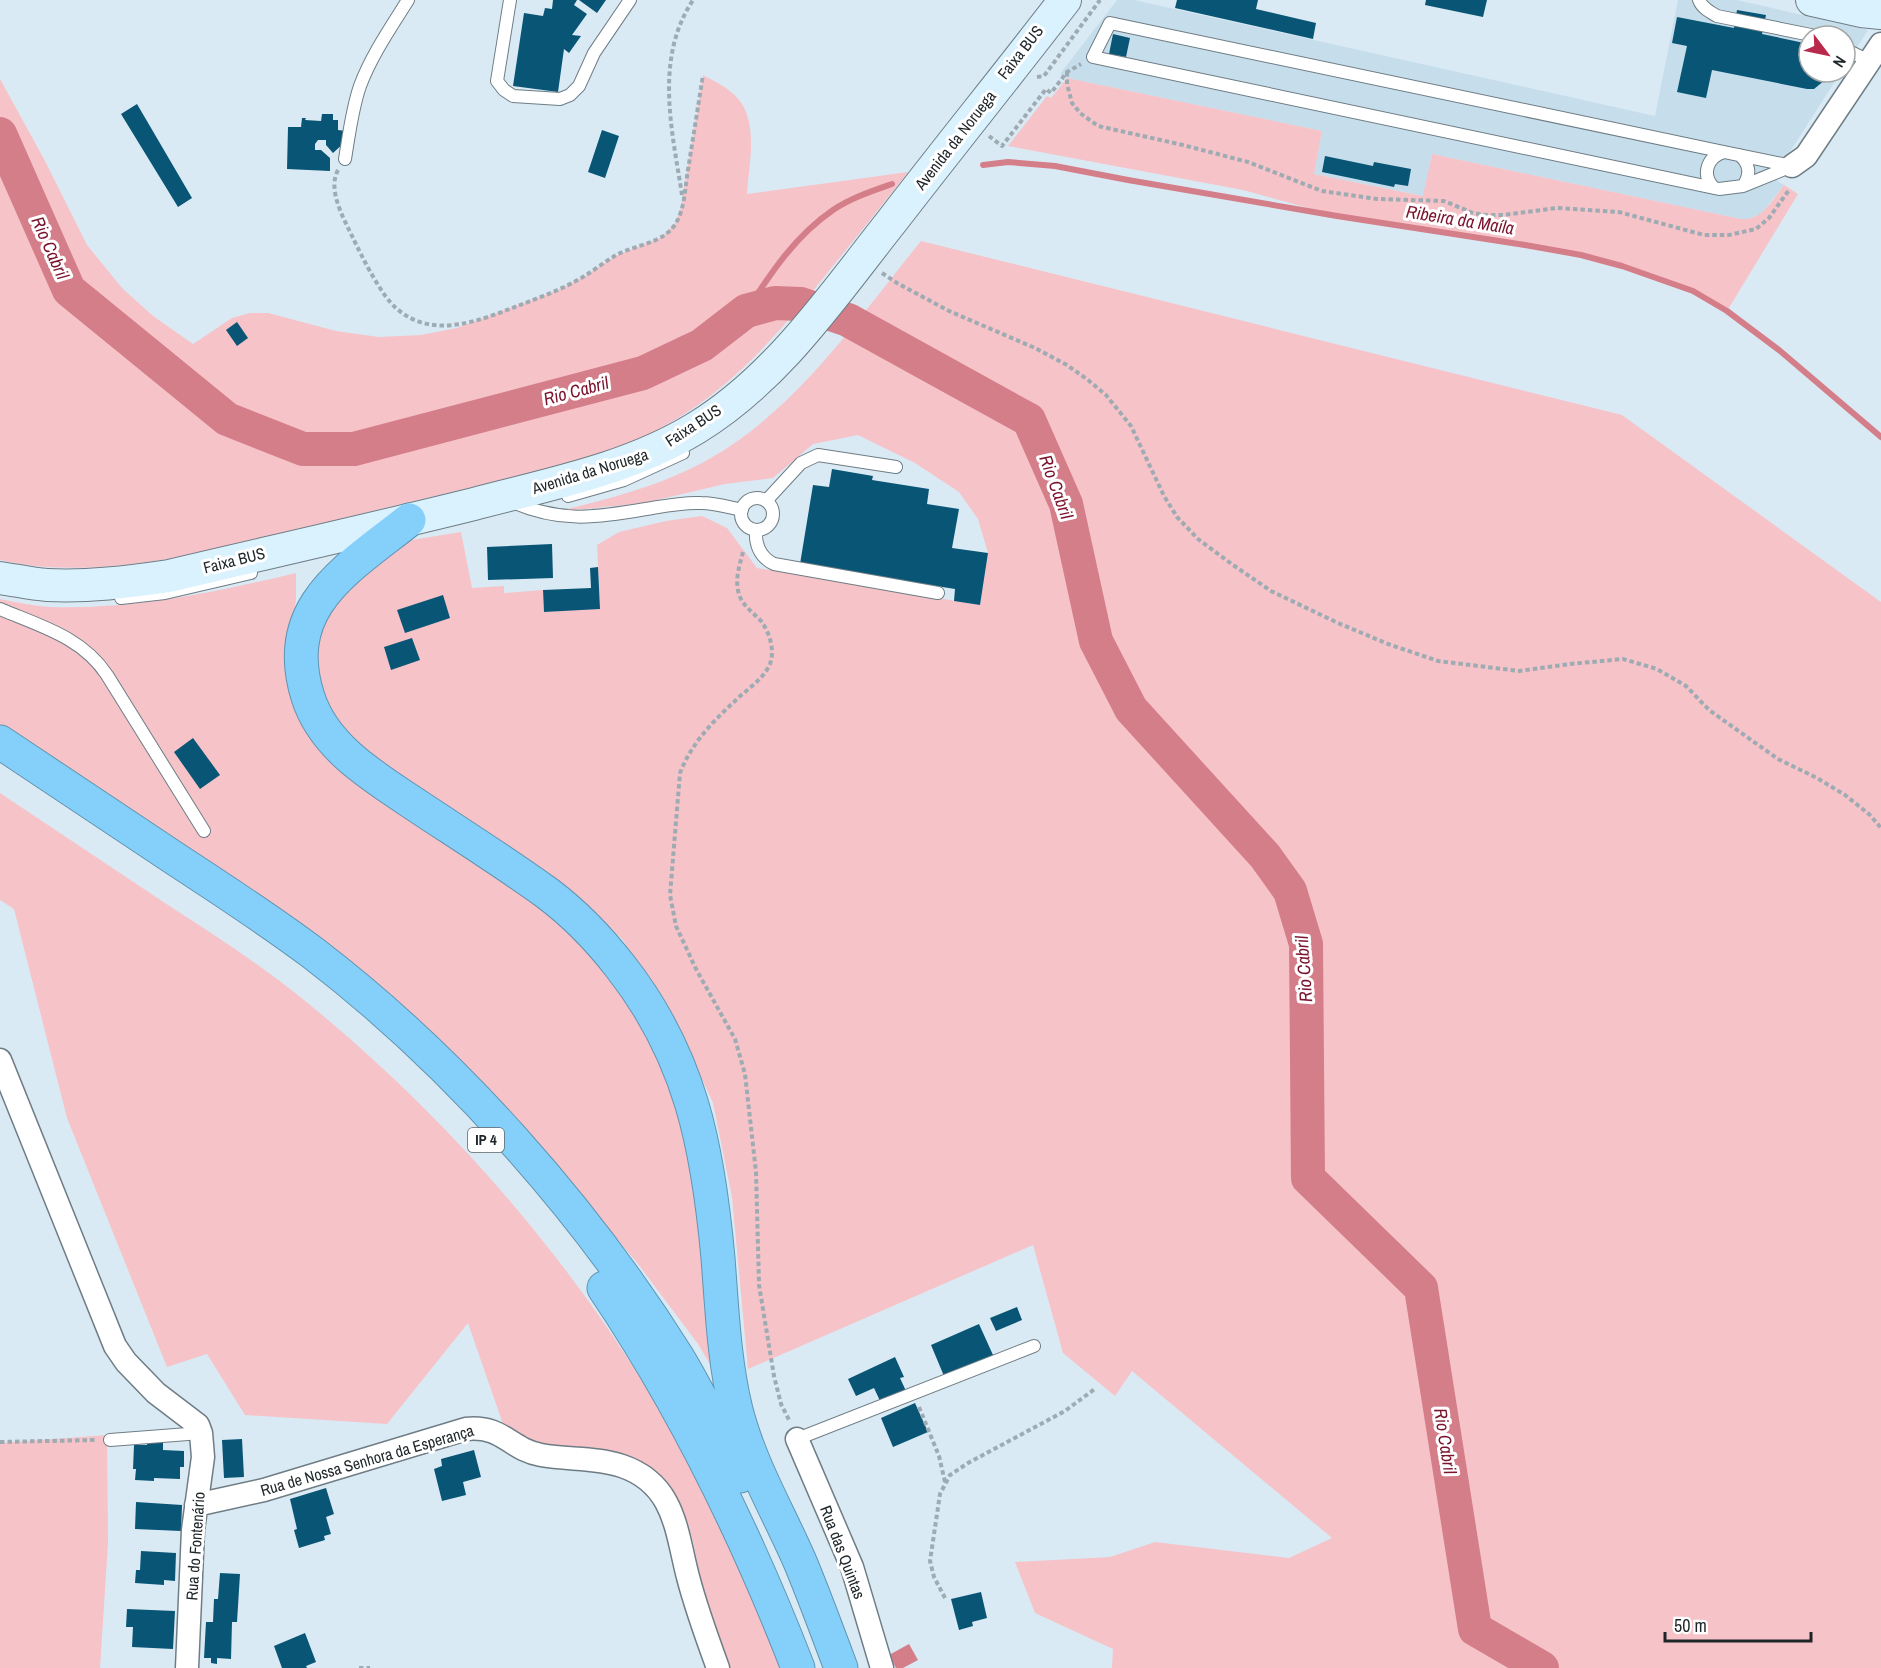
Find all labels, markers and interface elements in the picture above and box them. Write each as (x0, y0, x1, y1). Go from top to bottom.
street label: Faixa BUS (992, 20, 1048, 84)
north arrow (1797, 24, 1857, 84)
text: N (1828, 52, 1852, 72)
street label: Avenida da Noruega (909, 85, 1001, 195)
water label: Ribeira da Maíla (1404, 199, 1516, 240)
water label: Rio Cabril (26, 212, 76, 284)
water label: Rio Cabril (541, 370, 612, 411)
street label: Faixa BUS (661, 399, 726, 451)
street label: Avenida da Noruega (528, 443, 651, 499)
water label: Rio Cabril (1033, 451, 1080, 523)
street label: Faixa BUS (201, 542, 267, 578)
water label: Rio Cabril (1289, 934, 1318, 1003)
road number: IP 4 (468, 1128, 504, 1152)
water label: Rio Cabril (1428, 1406, 1463, 1476)
street label: Rua de Nossa Senhora da Esperança (258, 1419, 477, 1501)
street label: Rua do Fontenário (180, 1491, 210, 1601)
street label: Rua das Quintas (815, 1502, 871, 1602)
scale bar (1665, 1605, 1810, 1643)
text: 50 m (1674, 1613, 1707, 1638)

